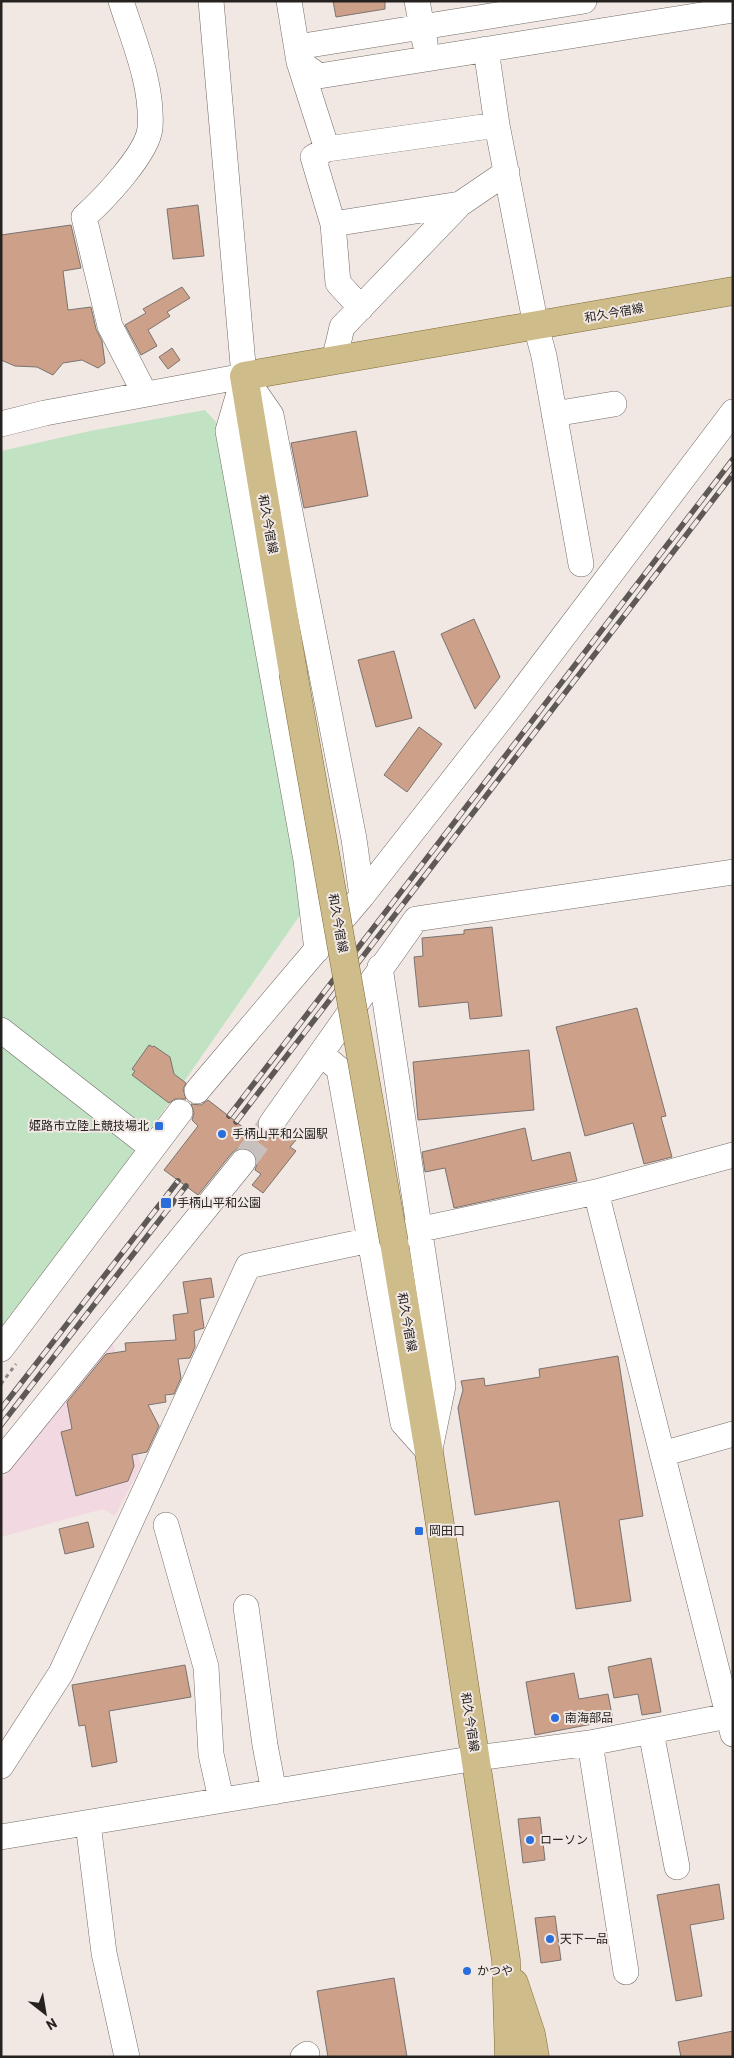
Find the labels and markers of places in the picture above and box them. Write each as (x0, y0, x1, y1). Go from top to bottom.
place label: 姫路市立陸上競技場北 (29, 1118, 149, 1132)
marker: 姫路市立陸上競技場北 (153, 1120, 165, 1132)
place label: 手柄山平和公園駅 (232, 1126, 328, 1140)
marker: 手柄山平和公園駅 (216, 1128, 228, 1140)
place label: 手柄山平和公園 (177, 1195, 261, 1209)
marker: 手柄山平和公園 (159, 1196, 173, 1210)
place label: 岡田口 (429, 1523, 465, 1537)
marker: 岡田口 (413, 1525, 425, 1537)
place label: 南海部品 (565, 1710, 613, 1724)
marker: 南海部品 (549, 1712, 561, 1724)
place label: ローソン (540, 1832, 588, 1846)
marker: ローソン (524, 1834, 536, 1846)
place label: 天下一品 (560, 1931, 608, 1945)
marker: 天下一品 (544, 1933, 556, 1945)
place label: かつや (477, 1963, 513, 1977)
marker: かつや (461, 1965, 473, 1977)

